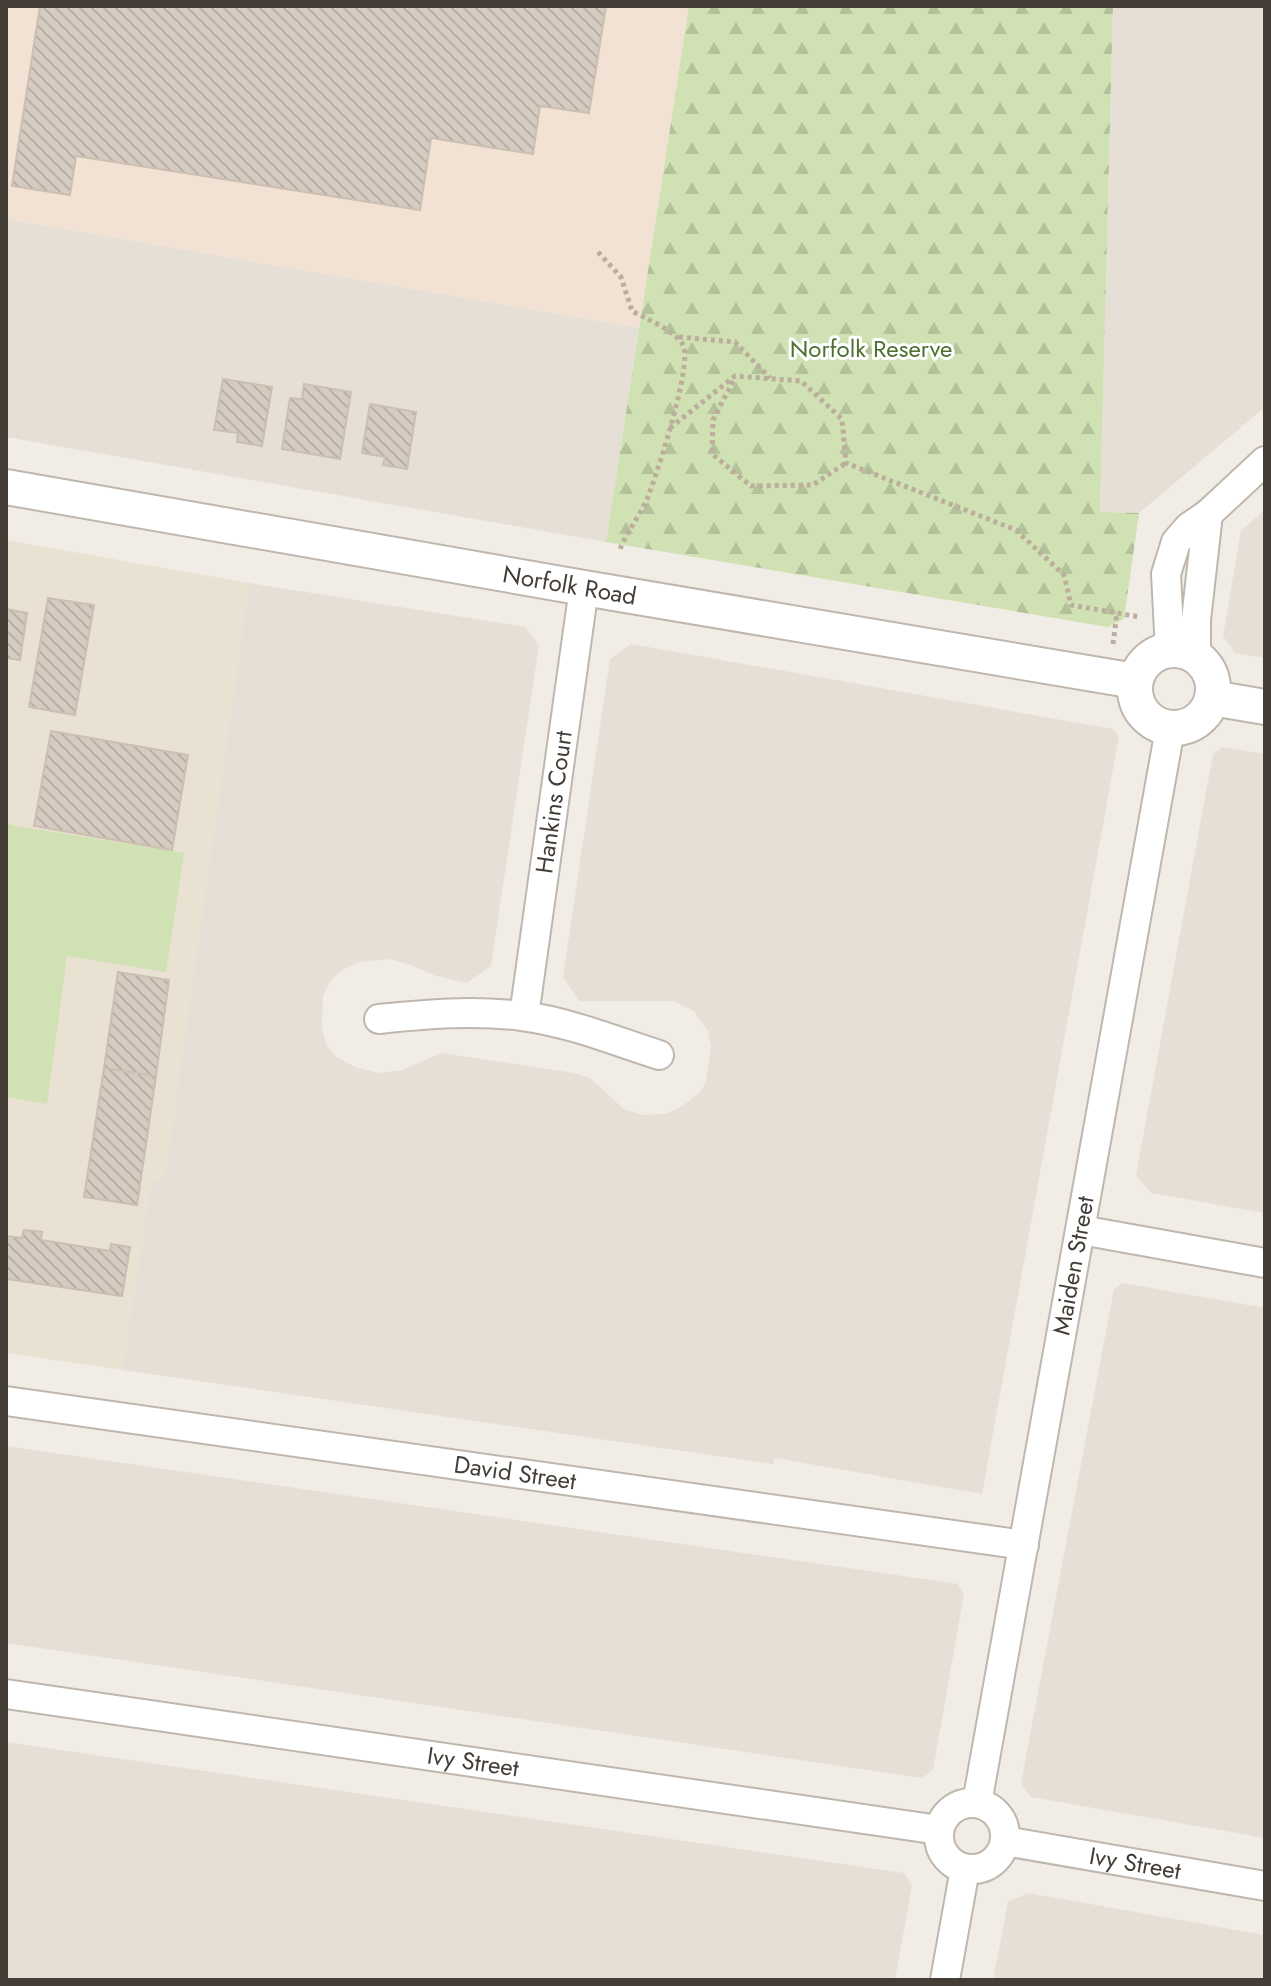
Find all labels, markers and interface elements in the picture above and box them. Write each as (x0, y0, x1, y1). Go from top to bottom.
park label: Norfolk Reserve (790, 331, 952, 366)
street label: Norfolk Road (500, 556, 639, 614)
street label: Hankins Court (526, 728, 581, 876)
street label: Maiden Street (1043, 1193, 1103, 1338)
street label: David Street (452, 1447, 578, 1498)
street label: Ivy Street (425, 1738, 522, 1786)
street label: Ivy Street (1087, 1838, 1184, 1888)

